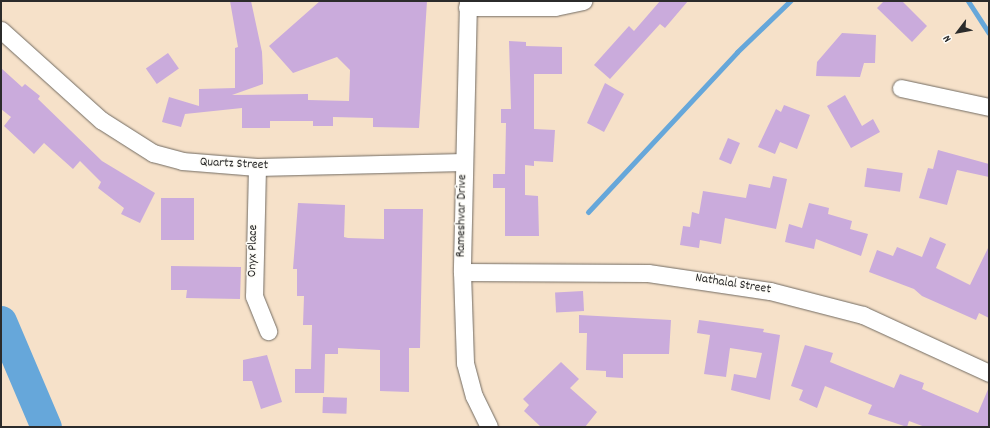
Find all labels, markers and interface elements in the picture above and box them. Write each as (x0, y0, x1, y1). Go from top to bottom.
north arrow (938, 12, 978, 52)
text: N (940, 32, 956, 45)
street label: Quartz Street (199, 155, 269, 175)
street label: Rameshvar Drive (454, 174, 472, 258)
street label: Onyx Place (246, 225, 262, 277)
street label: Nathalal Street (694, 271, 772, 299)

